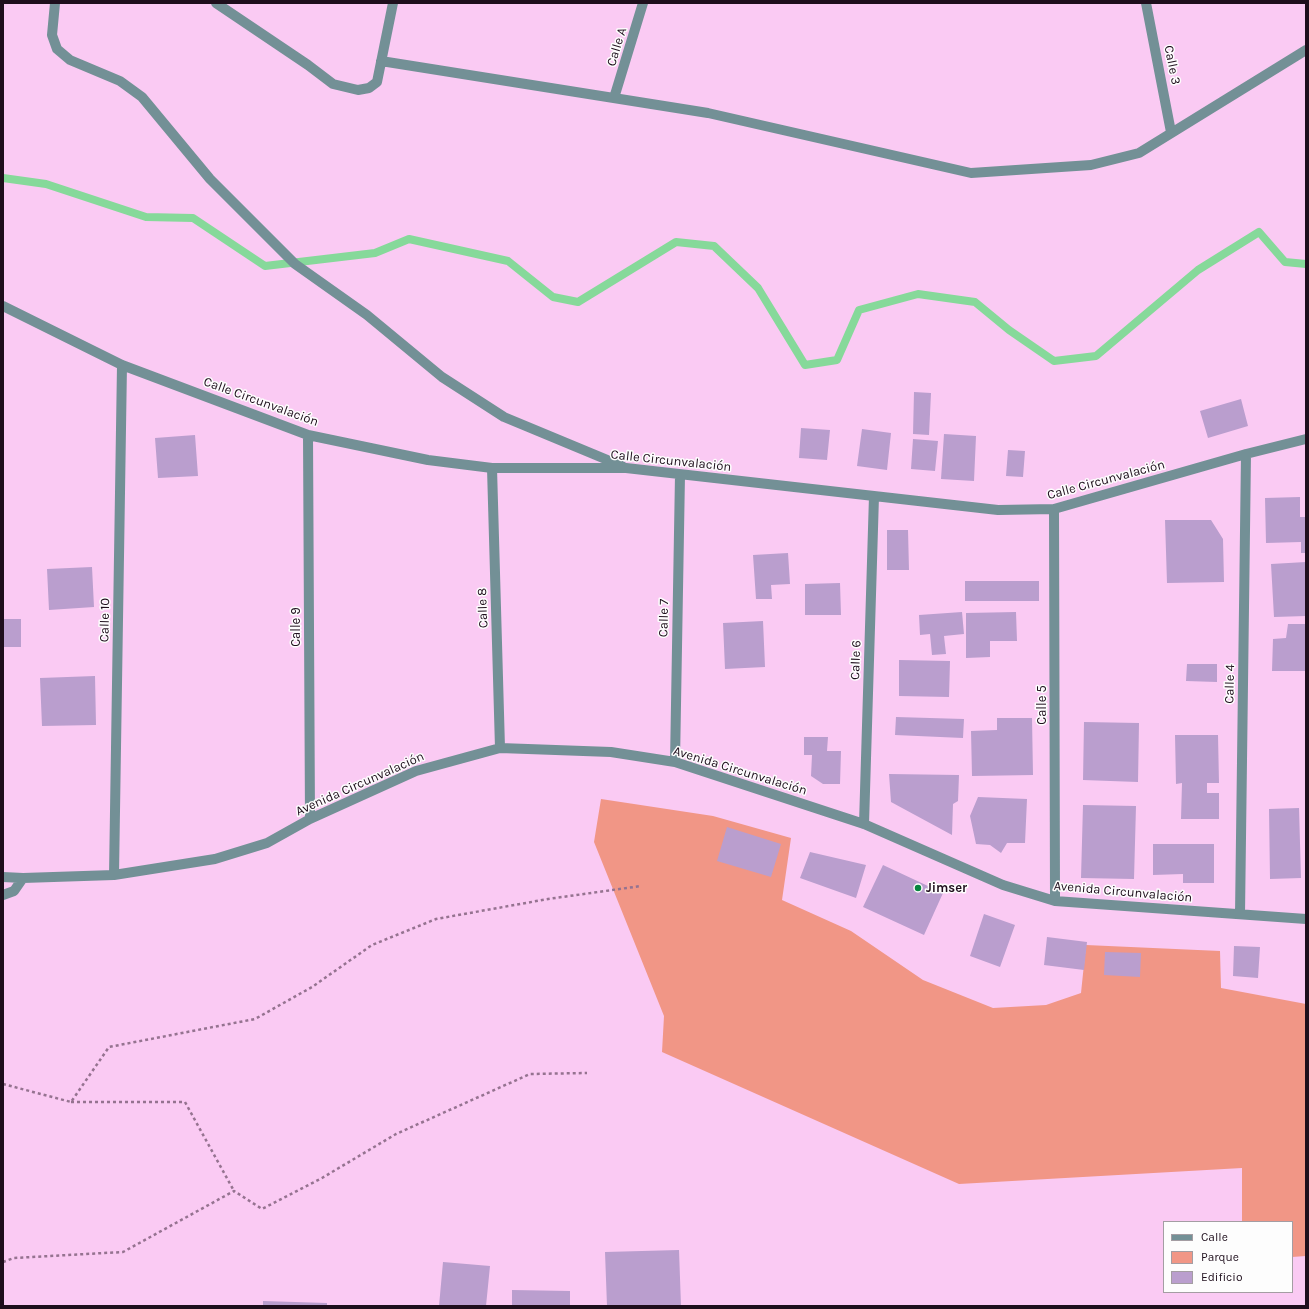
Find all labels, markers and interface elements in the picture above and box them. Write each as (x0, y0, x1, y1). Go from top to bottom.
street label: Calle A (604, 26, 630, 68)
street label: Calle 3 (1161, 44, 1183, 86)
street label: Calle Circunvalación (201, 374, 321, 430)
street label: Calle Circunvalación (610, 447, 732, 475)
street label: Calle Circunvalación (1045, 457, 1167, 503)
street label: Calle 8 (475, 588, 491, 628)
street label: Calle 10 (97, 598, 113, 642)
street label: Calle 7 (656, 599, 672, 637)
street label: Calle 9 (288, 607, 304, 647)
street label: Calle 6 (848, 640, 864, 680)
street label: Calle 4 (1222, 664, 1238, 704)
street label: Calle 5 (1034, 685, 1050, 725)
street label: Avenida Circunvalación (671, 743, 809, 799)
street label: Avenida Circunvalación (293, 749, 427, 819)
street label: Avenida Circunvalación (1053, 878, 1193, 906)
place label: Jimser (926, 880, 967, 896)
marker: Jimser (913, 883, 923, 893)
legend (1163, 1221, 1293, 1293)
text: Calle (1201, 1230, 1228, 1244)
text: Parque (1201, 1250, 1239, 1264)
text: Edificio (1201, 1270, 1242, 1284)

